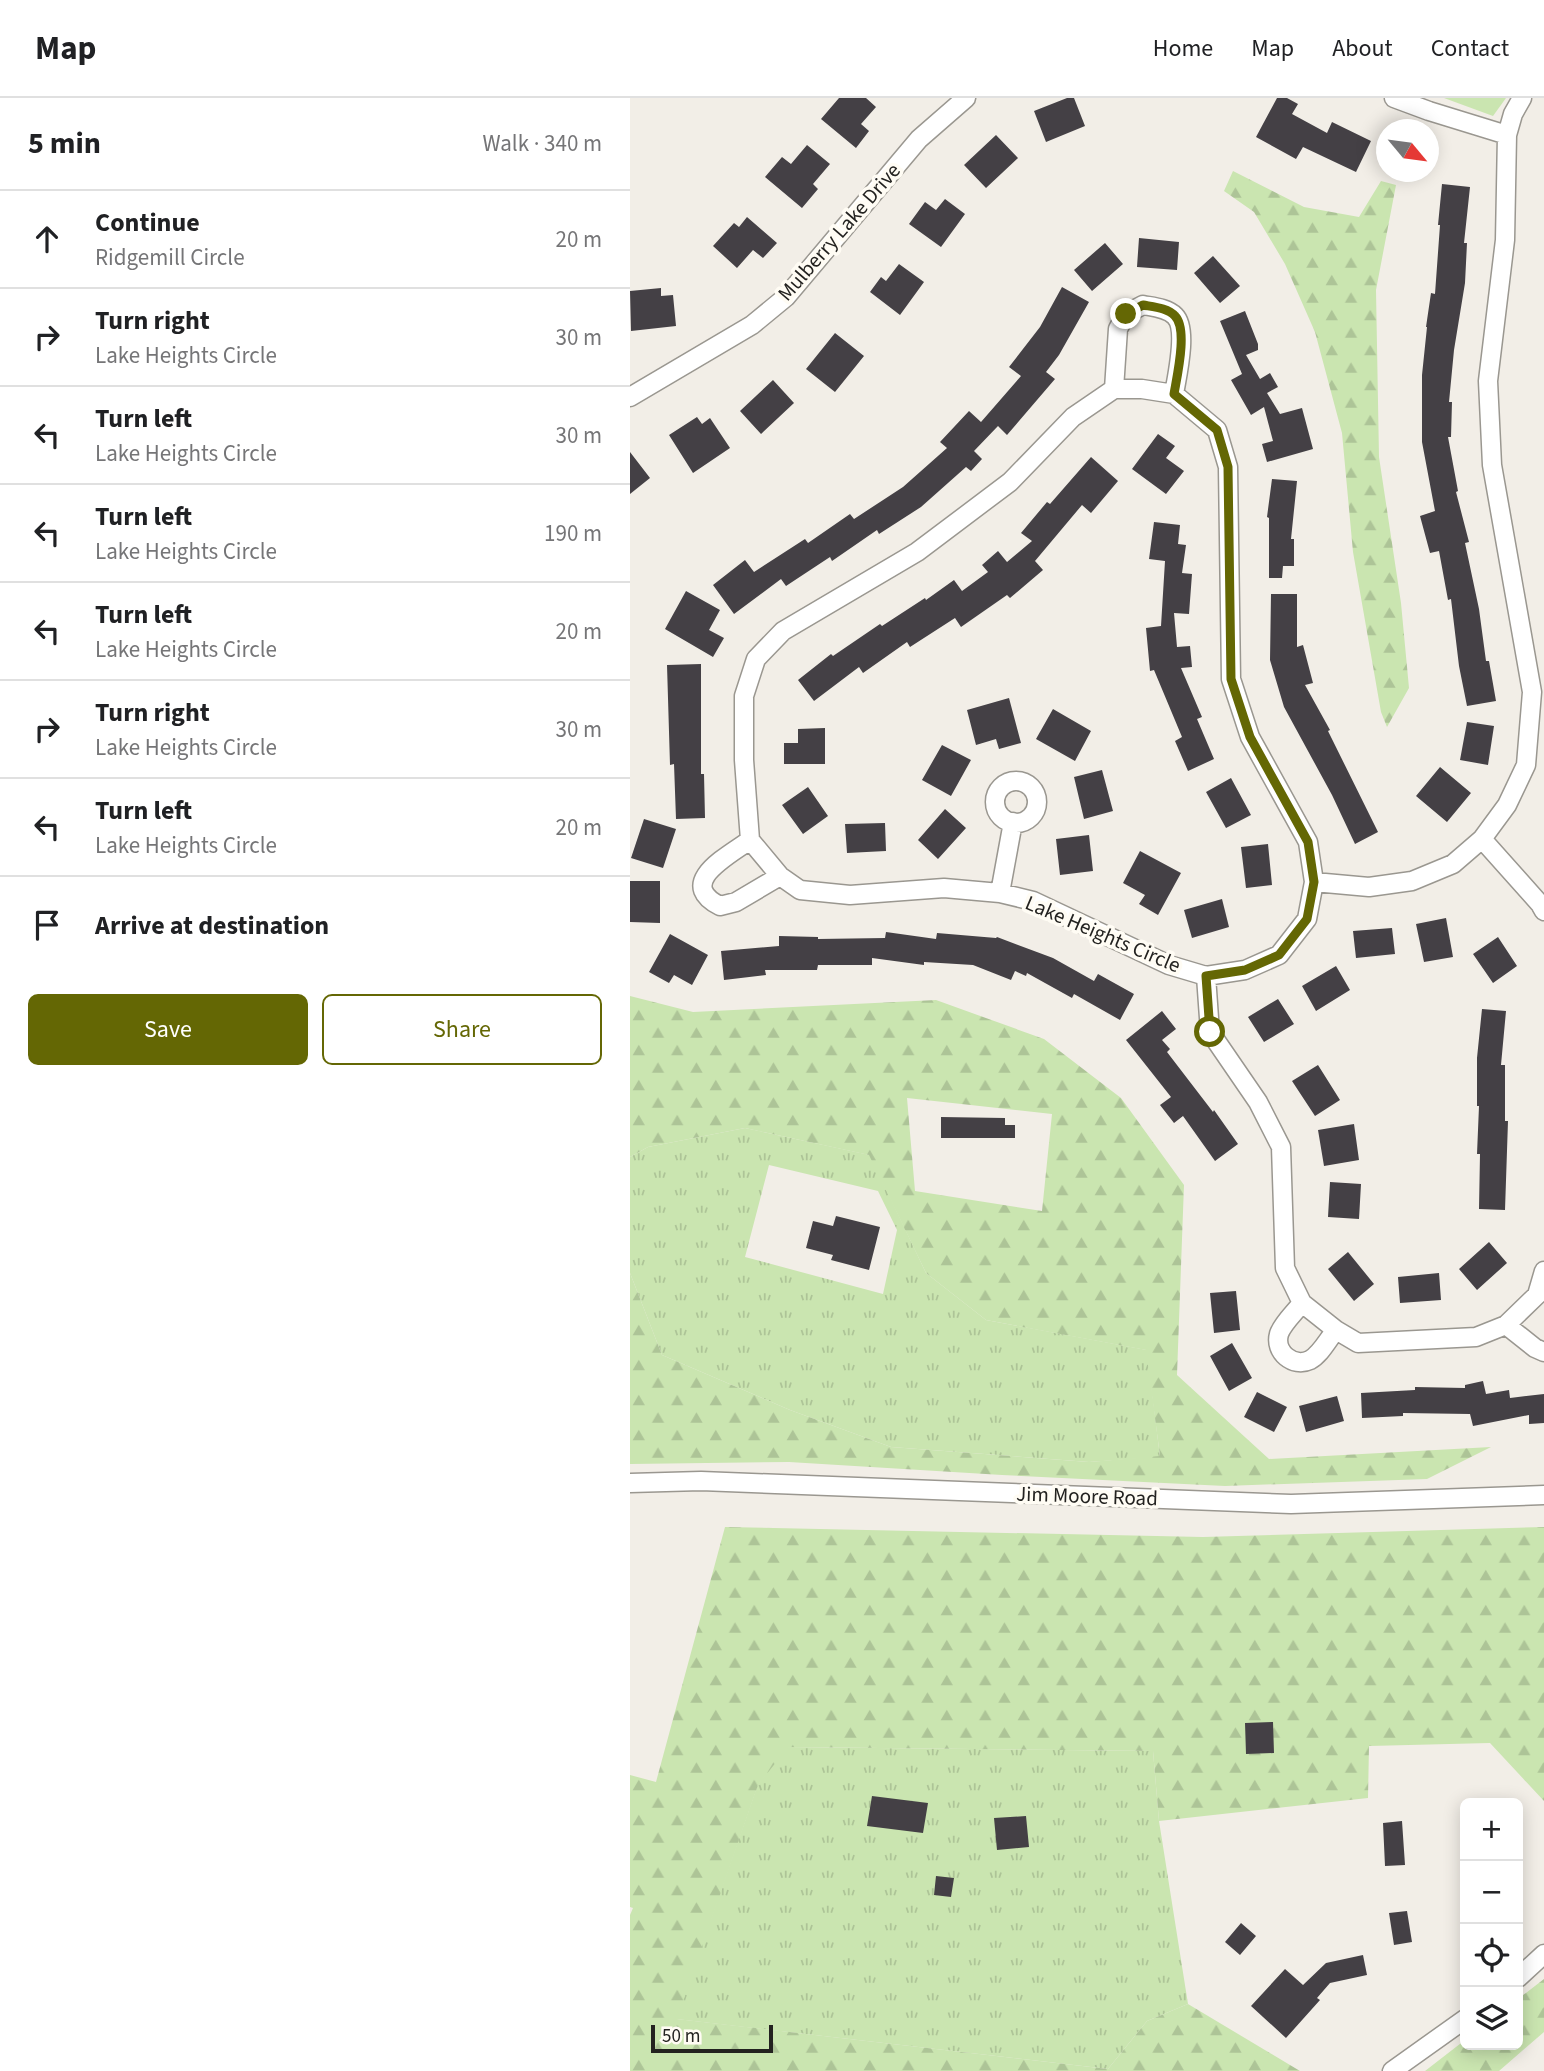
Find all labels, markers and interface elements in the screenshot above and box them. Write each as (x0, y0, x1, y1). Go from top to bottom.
text: Map (35, 25, 96, 72)
text: Home (1153, 31, 1213, 66)
text: Map (1251, 31, 1294, 66)
text: About (1332, 31, 1393, 66)
text: Contact (1431, 31, 1509, 66)
north arrow (1376, 119, 1439, 182)
text: 5 min (28, 122, 101, 165)
text: Walk · 340 m (483, 127, 602, 160)
street label: Mulberry Lake Drive (771, 156, 907, 308)
text: Continue (95, 204, 200, 241)
icon: ahead (28, 220, 66, 258)
text: 20 m (555, 223, 602, 256)
text: Ridgemill Circle (95, 241, 245, 274)
route end (1110, 298, 1141, 329)
text: Turn right (95, 302, 210, 339)
icon: right (28, 318, 66, 356)
text: 30 m (555, 321, 602, 354)
text: Lake Heights Circle (95, 339, 277, 372)
text: Turn left (95, 400, 192, 437)
icon: left (28, 416, 66, 454)
text: 30 m (555, 419, 602, 452)
text: Lake Heights Circle (95, 437, 277, 470)
text: Turn left (95, 498, 192, 535)
icon: left (28, 514, 66, 552)
text: 190 m (544, 517, 602, 550)
text: Lake Heights Circle (95, 535, 277, 568)
text: Turn left (95, 596, 192, 633)
icon: left (28, 612, 66, 650)
text: 20 m (555, 615, 602, 648)
text: Lake Heights Circle (95, 633, 277, 666)
text: Turn right (95, 694, 210, 731)
icon: right (28, 710, 66, 748)
text: 30 m (555, 713, 602, 746)
text: Lake Heights Circle (95, 731, 277, 764)
text: Turn left (95, 792, 192, 829)
icon: left (28, 808, 66, 846)
text: 20 m (555, 811, 602, 844)
text: Lake Heights Circle (95, 829, 277, 862)
street label: Lake Heights Circle (1021, 888, 1185, 980)
icon: arrive (28, 906, 66, 944)
text: Arrive at destination (95, 907, 329, 944)
button: Save (28, 994, 308, 1065)
button: Share (322, 994, 602, 1065)
route start (1194, 1016, 1225, 1047)
street label: Jim Moore Road (1016, 1479, 1158, 1513)
map controls (1460, 1798, 1523, 2050)
button: + (1460, 1798, 1523, 1861)
button: − (1460, 1861, 1523, 1924)
button: locate (1460, 1924, 1523, 1987)
button: layers (1460, 1987, 1523, 2050)
scale bar (651, 2022, 774, 2054)
text: 50 m (662, 2023, 700, 2050)

